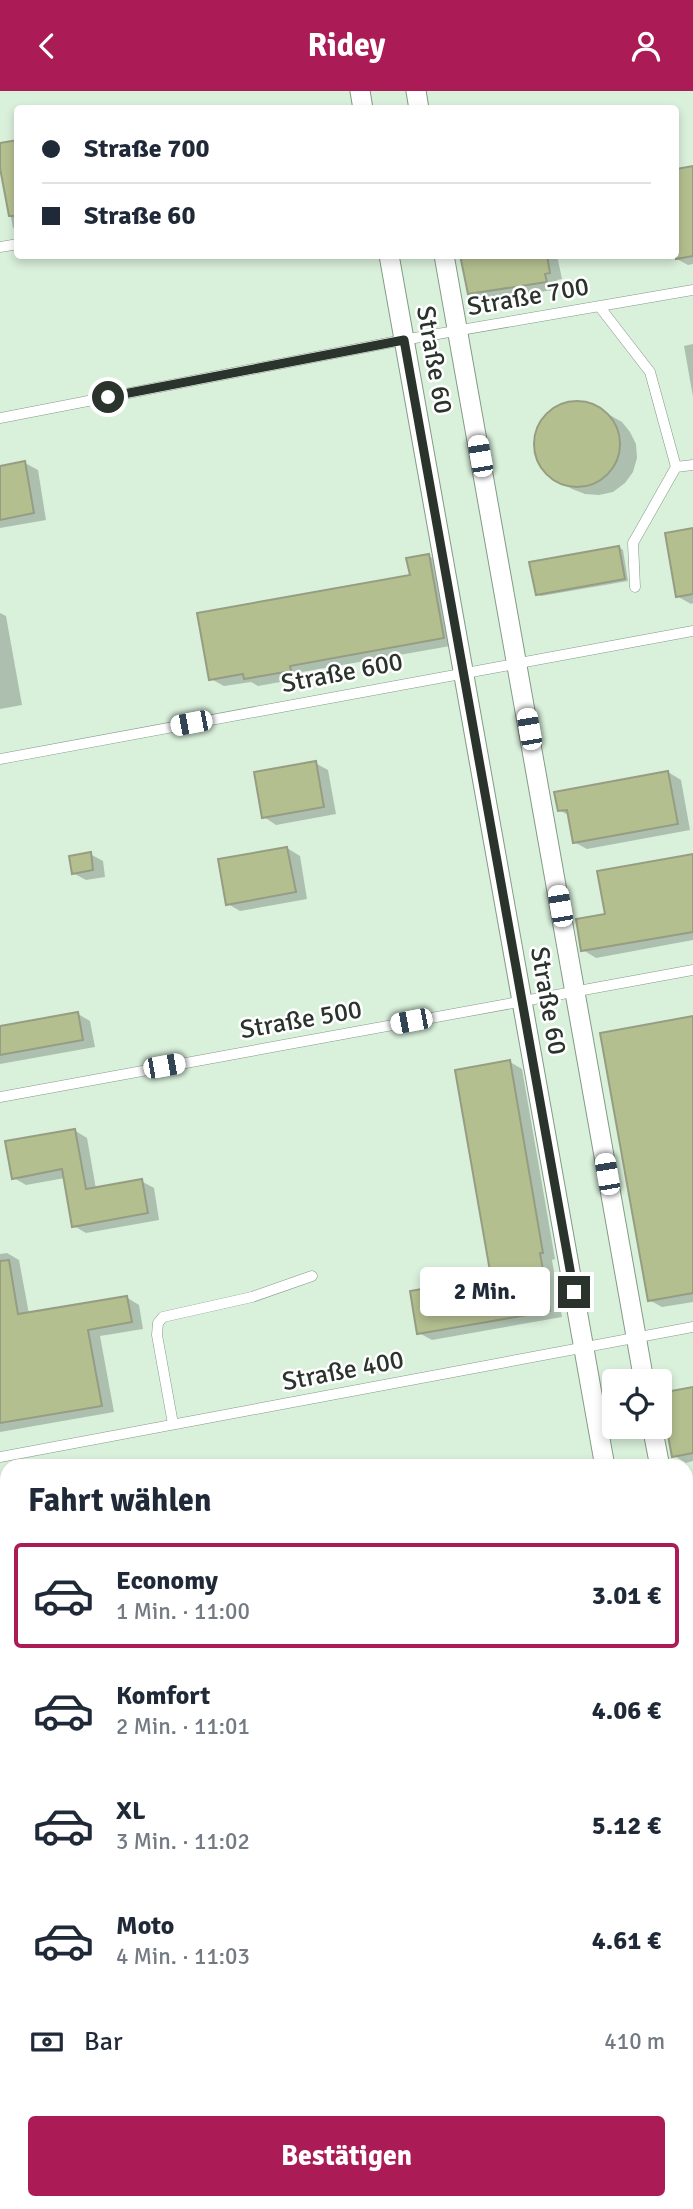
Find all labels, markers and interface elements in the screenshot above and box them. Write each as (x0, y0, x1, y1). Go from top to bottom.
text: Ridey (307, 26, 386, 65)
icon: back (28, 27, 66, 65)
icon: person (627, 27, 665, 65)
text: Straße 700 (84, 133, 209, 165)
text: Straße 60 (84, 200, 195, 232)
street label: Straße 700 (465, 271, 591, 323)
street label: Straße 60 (409, 303, 459, 417)
route start (92, 381, 124, 413)
car (467, 433, 494, 479)
street label: Straße 600 (278, 646, 406, 700)
car (516, 706, 543, 752)
car (169, 709, 214, 737)
car (547, 883, 574, 929)
street label: Straße 60 (523, 944, 573, 1058)
street label: Straße 500 (238, 994, 364, 1046)
car (389, 1007, 434, 1035)
car (142, 1052, 187, 1080)
car (594, 1151, 621, 1197)
callout: 2 Min. (420, 1267, 550, 1317)
route end (558, 1276, 590, 1308)
text: 2 Min. (454, 1277, 516, 1306)
street label: Straße 400 (279, 1344, 407, 1398)
map controls (602, 1369, 672, 1439)
button: locate (602, 1369, 672, 1439)
text: Fahrt wählen (28, 1481, 212, 1520)
icon: car (32, 1564, 95, 1627)
text: Economy (116, 1565, 218, 1597)
text: 3.01 € (592, 1580, 661, 1612)
text: 1 Min. · 11:00 (116, 1597, 250, 1626)
icon: car (32, 1679, 95, 1742)
text: Komfort (116, 1680, 210, 1712)
text: 4.06 € (592, 1695, 661, 1727)
text: 2 Min. · 11:01 (116, 1712, 250, 1741)
icon: car (32, 1794, 95, 1857)
text: XL (116, 1795, 146, 1827)
text: 5.12 € (592, 1810, 661, 1842)
text: 3 Min. · 11:02 (116, 1827, 250, 1856)
icon: car (32, 1909, 95, 1972)
text: Moto (116, 1910, 174, 1942)
text: 4.61 € (592, 1925, 661, 1957)
text: 4 Min. · 11:03 (116, 1942, 250, 1971)
icon: cash (28, 2023, 66, 2061)
text: Bar (84, 2026, 122, 2058)
text: 410 m (604, 2027, 665, 2056)
button: Bestätigen (28, 2116, 665, 2196)

